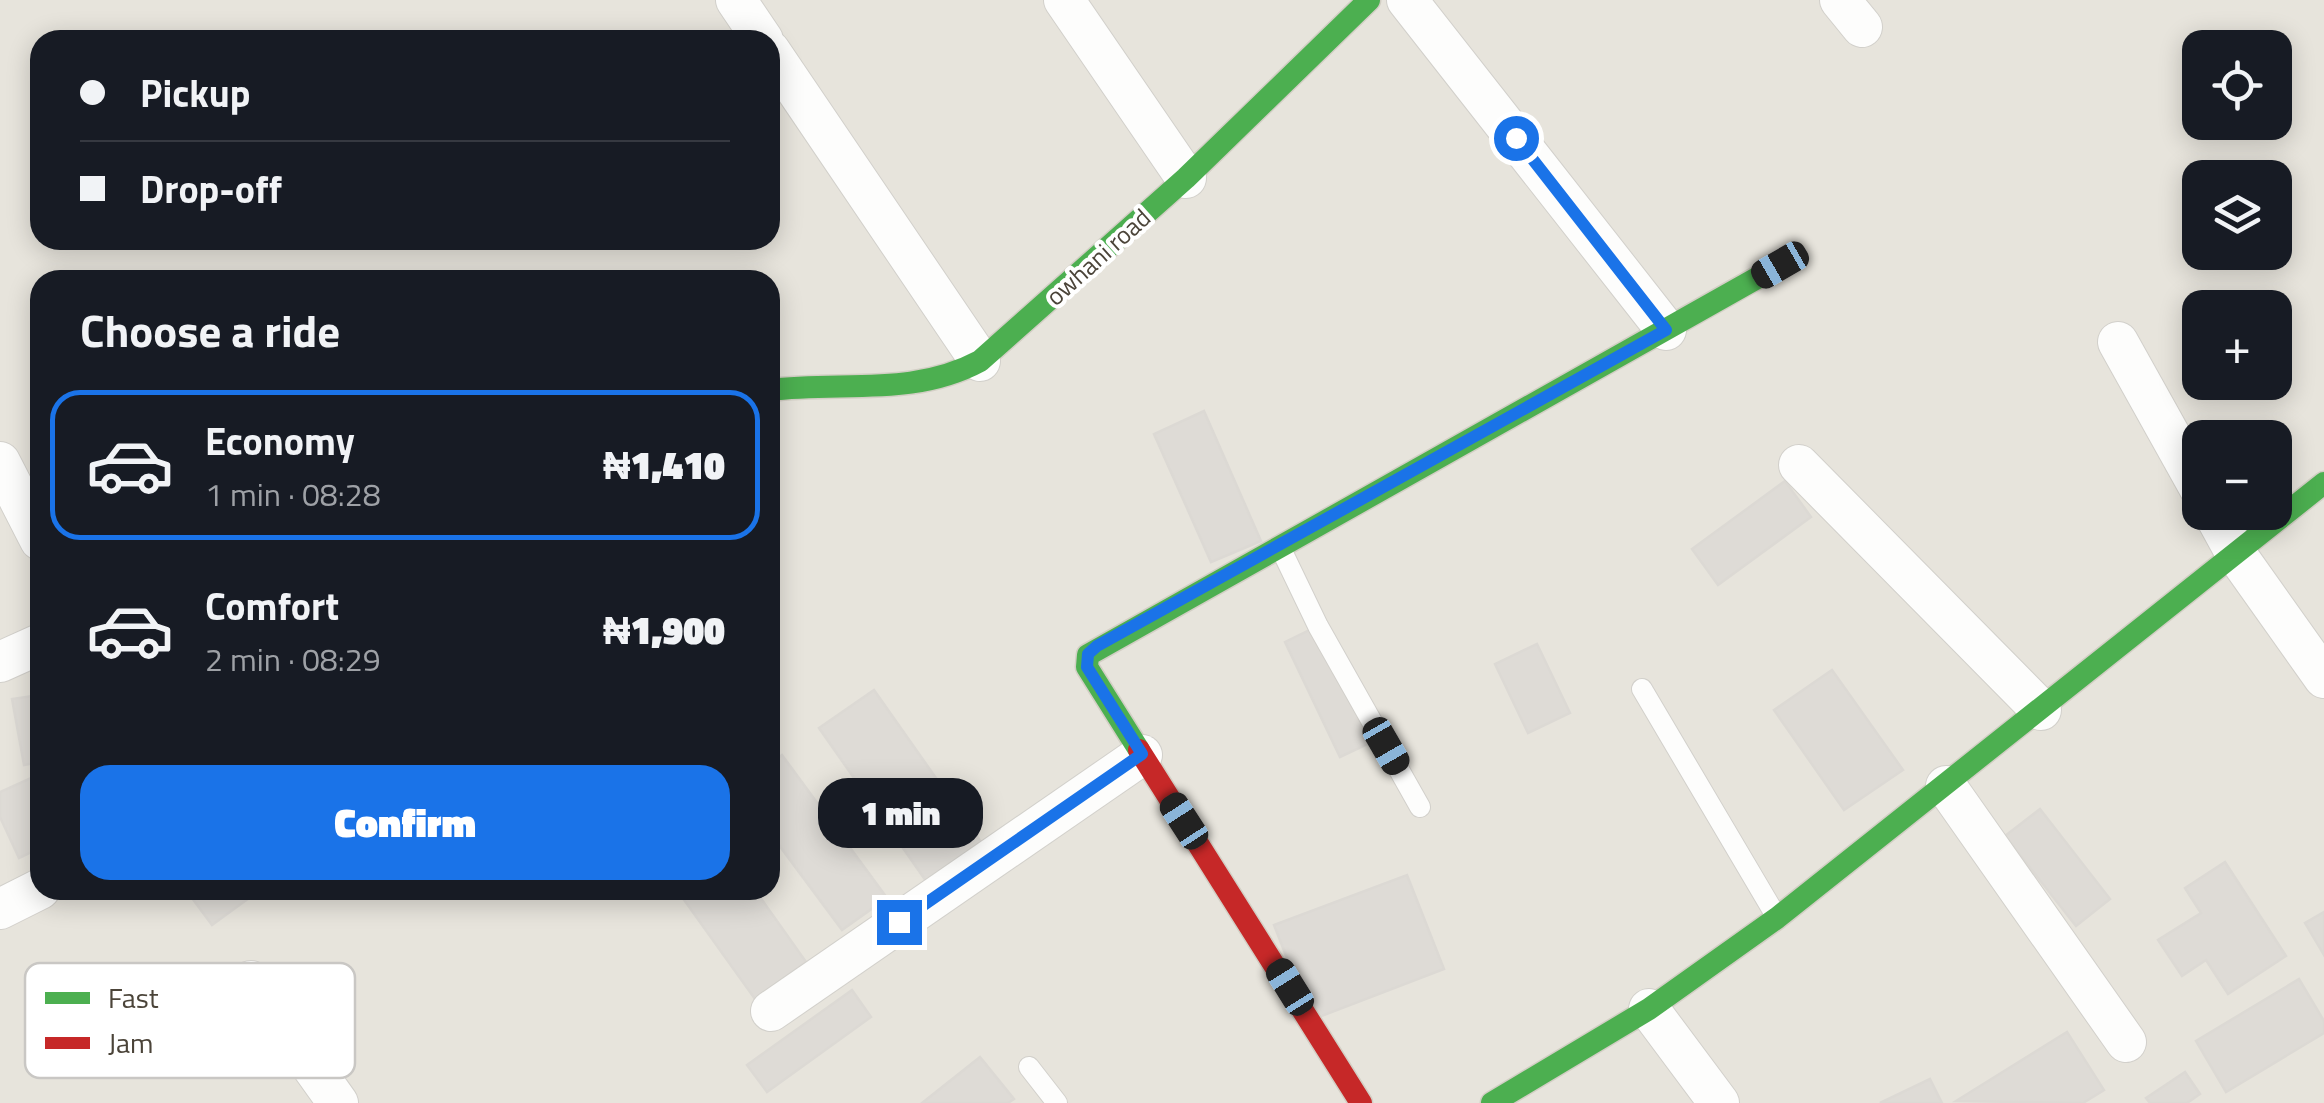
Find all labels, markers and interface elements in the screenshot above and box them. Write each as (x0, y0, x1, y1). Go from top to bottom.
map controls (2182, 30, 2292, 530)
button: locate (2182, 30, 2292, 140)
text: Pickup (140, 64, 250, 122)
route start (1494, 116, 1539, 161)
text: Drop-off (140, 160, 282, 218)
button: layers (2182, 160, 2292, 270)
street label: owhani road (1037, 199, 1159, 315)
car (1747, 237, 1813, 293)
button: + (2182, 290, 2292, 400)
text: Choose a ride (80, 296, 340, 364)
text: Economy (205, 412, 355, 470)
icon: car (85, 420, 175, 510)
button: − (2182, 420, 2292, 530)
text: ₦1,410 (603, 436, 725, 494)
text: 1 min · 08:28 (205, 470, 381, 518)
text: Comfort (205, 577, 339, 635)
icon: car (85, 585, 175, 675)
text: ₦1,900 (603, 601, 725, 659)
text: 2 min · 08:29 (205, 635, 381, 683)
car (1358, 713, 1414, 779)
button: Confirm (80, 765, 730, 880)
callout: 1 min (816, 777, 982, 847)
car (1155, 788, 1213, 854)
text: 1 min (861, 789, 940, 837)
route end (877, 900, 922, 945)
car (1261, 954, 1319, 1020)
legend (25, 963, 355, 1078)
text: Fast (108, 976, 159, 1019)
text: Jam (108, 1021, 154, 1064)

